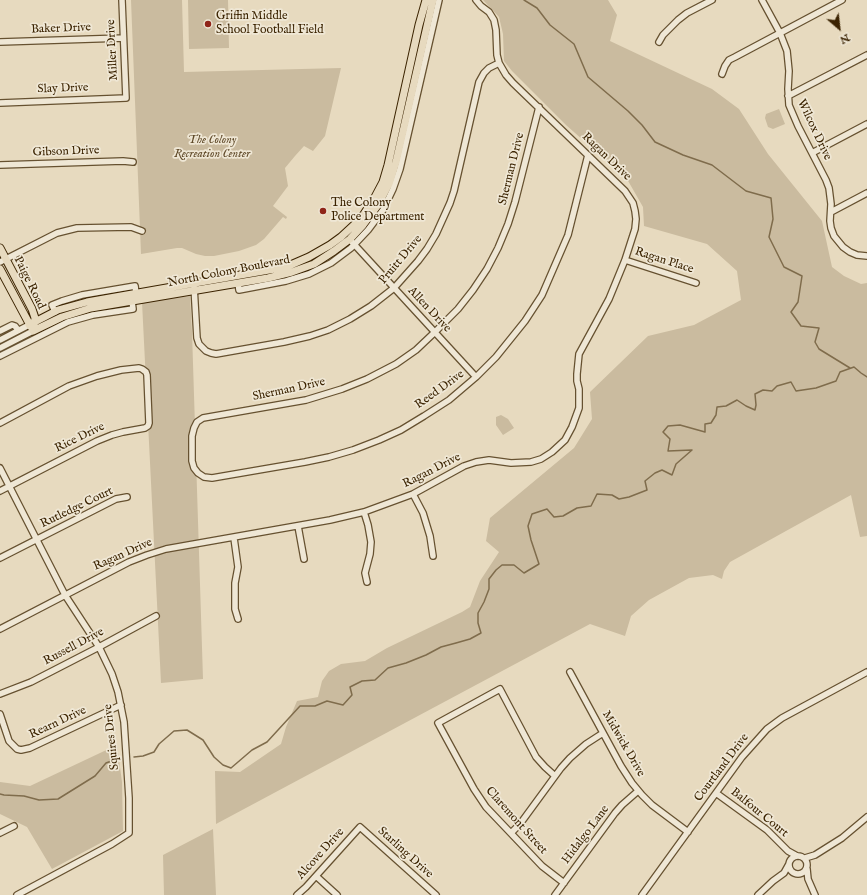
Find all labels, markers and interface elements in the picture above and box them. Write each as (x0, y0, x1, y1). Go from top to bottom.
north arrow (819, 8, 859, 48)
place label: Griffin Middle School Football Field (216, 10, 324, 38)
street label: Miller Drive (104, 19, 122, 81)
marker: Griffin Middle School Football Field (203, 19, 213, 29)
street label: Baker Drive (31, 21, 91, 37)
text: N (837, 30, 852, 47)
street label: Slay Drive (37, 81, 89, 97)
street label: Wilcox Drive (794, 97, 834, 163)
street label: Ragan Drive (578, 130, 634, 184)
street label: Sherman Drive (496, 131, 528, 207)
park label: The Colony Recreation Center (174, 134, 250, 162)
street label: Gibson Drive (32, 144, 100, 160)
place label: The Colony Police Department (331, 197, 424, 225)
marker: The Colony Police Department (318, 206, 328, 216)
street label: Pruitt Drive (376, 233, 426, 287)
street label: Ragan Place (633, 245, 695, 277)
street label: North Colony Boulevard (167, 253, 291, 291)
street label: Paige Road (10, 254, 48, 312)
street label: Allen Drive (404, 284, 454, 336)
street label: Reed Drive (413, 367, 467, 413)
street label: Sherman Drive (251, 375, 327, 405)
street label: Rice Drive (53, 420, 107, 456)
street label: Ragan Drive (401, 450, 463, 492)
street label: Rutledge Court (38, 484, 116, 532)
street label: Ragan Drive (91, 536, 155, 574)
street label: Russell Drive (41, 625, 107, 669)
street label: Squires Drive (101, 703, 123, 771)
street label: Rearn Drive (27, 704, 89, 742)
street label: Midwick Drive (598, 708, 648, 780)
street label: Courtland Drive (692, 731, 752, 805)
street label: Claremont Street (482, 784, 550, 858)
street label: Balfour Court (727, 785, 791, 841)
street label: Hidalgo Lane (559, 803, 613, 867)
street label: Starling Drive (374, 824, 436, 882)
street label: Alcove Drive (294, 825, 348, 883)

